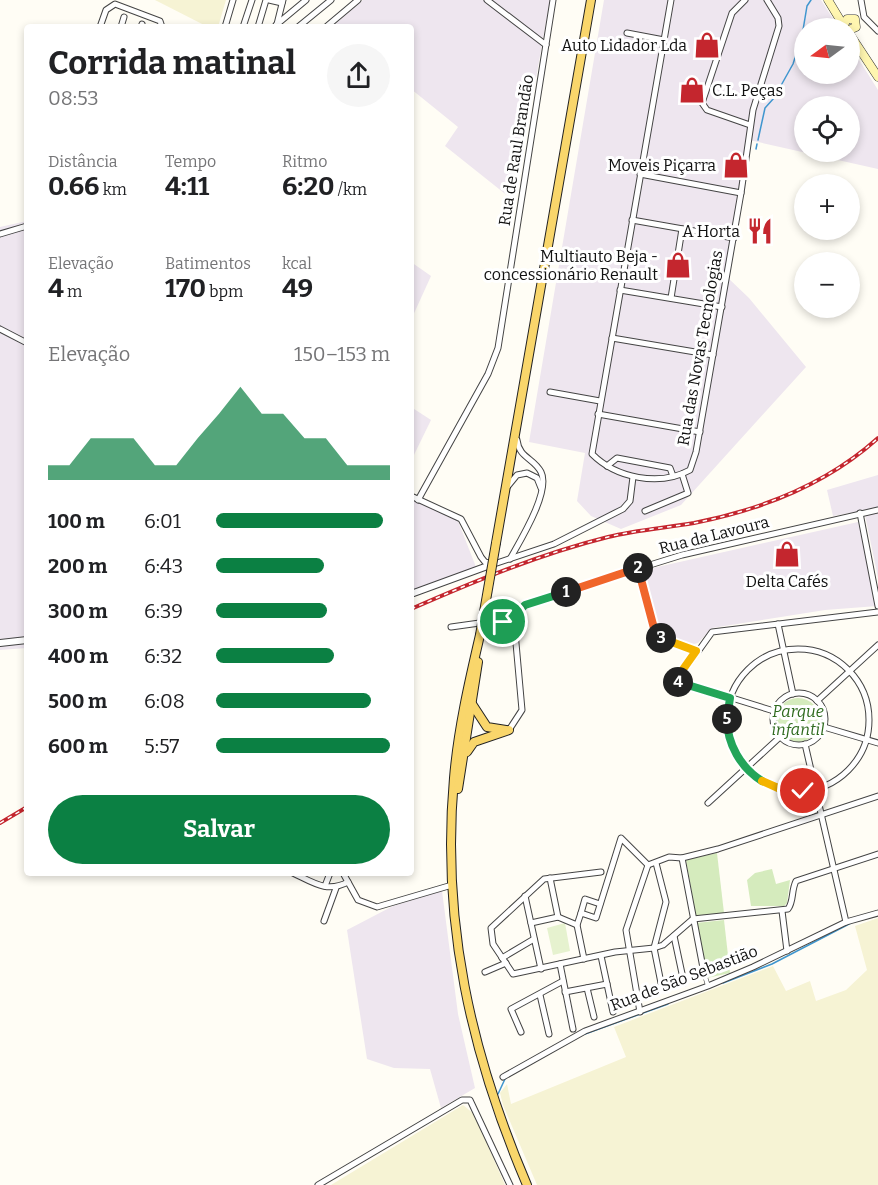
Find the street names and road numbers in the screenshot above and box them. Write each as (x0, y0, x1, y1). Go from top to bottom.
street label: Rua de Raul Brandão (495, 73, 537, 227)
street label: Rua das Novas Tecnologias (673, 249, 727, 447)
street label: Rua da Lavoura (657, 512, 771, 558)
street label: Rua de São Sebastião (608, 941, 760, 1015)

